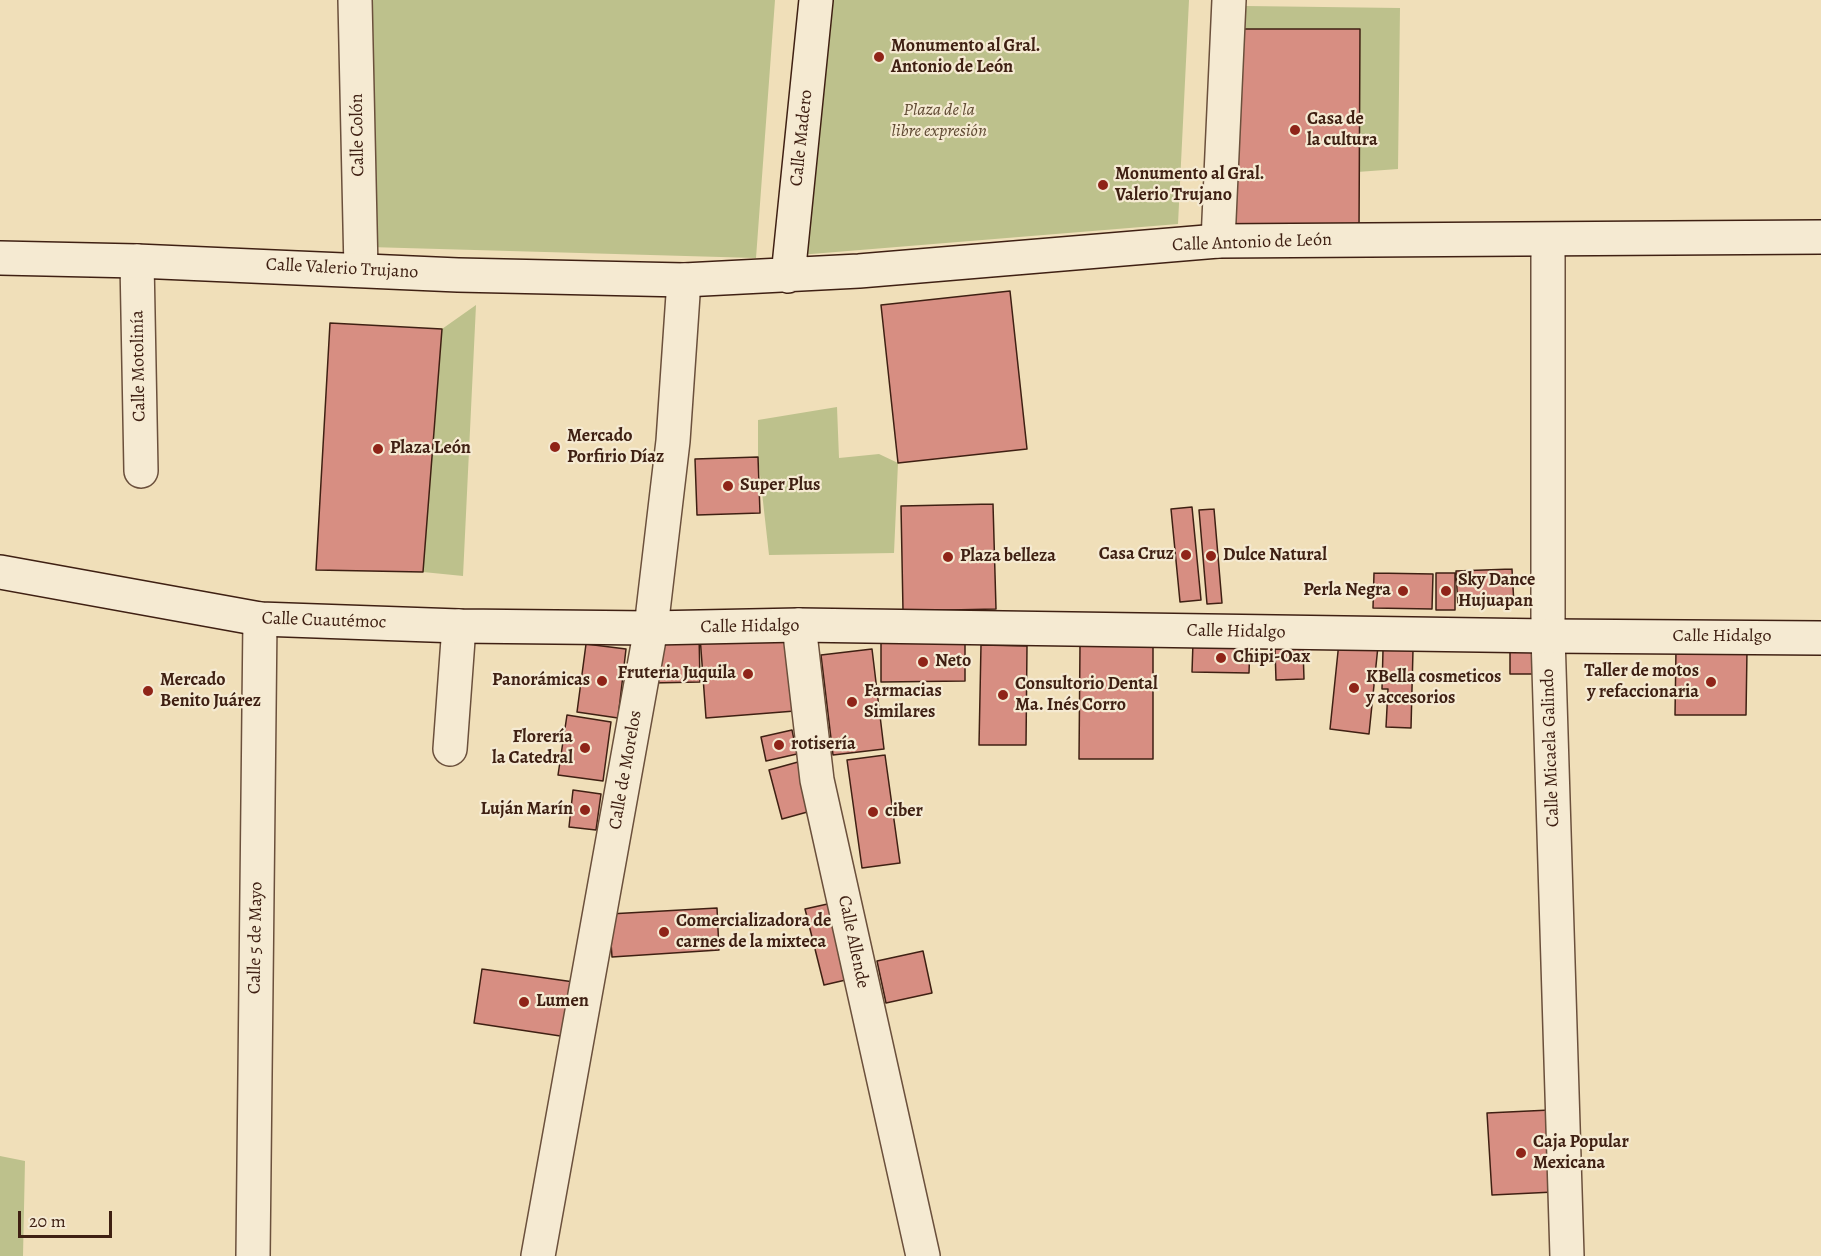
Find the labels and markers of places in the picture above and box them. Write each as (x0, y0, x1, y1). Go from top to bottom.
place label: Monumento al Gral. Antonio de León (891, 36, 1041, 78)
marker: Monumento al Gral. Antonio de León (872, 50, 886, 64)
place label: Casa de la cultura (1307, 109, 1378, 152)
marker: Casa de la cultura (1288, 123, 1302, 137)
place label: Monumento al Gral. Valerio Trujano (1115, 164, 1265, 207)
marker: Monumento al Gral. Valerio Trujano (1096, 178, 1110, 192)
place label: Mercado Porfirio Díaz (567, 426, 664, 468)
place label: Plaza León (390, 438, 471, 460)
marker: Mercado Porfirio Díaz (548, 440, 562, 454)
marker: Plaza León (371, 442, 385, 456)
place label: Super Plus (740, 475, 820, 497)
marker: Super Plus (721, 479, 735, 493)
place label: Casa Cruz (1099, 544, 1174, 566)
place label: Dulce Natural (1223, 545, 1327, 567)
place label: Plaza belleza (960, 546, 1056, 568)
marker: Casa Cruz (1179, 548, 1193, 562)
marker: Dulce Natural (1204, 549, 1218, 563)
marker: Plaza belleza (941, 550, 955, 564)
place label: Sky Dance Hujuapan (1458, 570, 1535, 612)
place label: Perla Negra (1303, 580, 1391, 602)
marker: Perla Negra (1396, 584, 1410, 598)
marker: Sky Dance Hujuapan (1439, 584, 1453, 598)
place label: Chipi-Oax (1233, 647, 1310, 669)
place label: Neto (935, 651, 971, 673)
marker: Chipi-Oax (1214, 651, 1228, 665)
marker: Neto (916, 655, 930, 669)
place label: Taller de motos y refaccionaria (1584, 661, 1699, 704)
place label: Fruteria Juquila (618, 663, 736, 685)
marker: Fruteria Juquila (741, 667, 755, 681)
place label: KBella cosmeticos y accesorios (1366, 667, 1501, 710)
place label: Mercado Benito Juárez (160, 670, 261, 712)
place label: Panorámicas (492, 670, 590, 692)
marker: Panorámicas (595, 674, 609, 688)
place label: Consultorio Dental Ma. Inés Corro (1015, 674, 1158, 716)
marker: Taller de motos y refaccionaria (1704, 675, 1718, 689)
place label: Farmacias Similares (864, 681, 942, 724)
marker: KBella cosmeticos y accesorios (1347, 681, 1361, 695)
marker: Mercado Benito Juárez (141, 684, 155, 698)
marker: Consultorio Dental Ma. Inés Corro (996, 688, 1010, 702)
marker: Farmacias Similares (845, 695, 859, 709)
place label: Florería la Catedral (492, 727, 573, 770)
place label: rotisería (791, 734, 856, 756)
marker: rotisería (772, 738, 786, 752)
marker: Florería la Catedral (578, 741, 592, 755)
place label: Luján Marín (480, 799, 573, 821)
place label: ciber (885, 801, 923, 823)
marker: Luján Marín (578, 803, 592, 817)
marker: ciber (866, 805, 880, 819)
place label: Comercializadora de carnes de la mixteca (676, 911, 831, 954)
marker: Comercializadora de carnes de la mixteca (657, 925, 671, 939)
place label: Lumen (536, 991, 589, 1013)
marker: Lumen (517, 995, 531, 1009)
place label: Caja Popular Mexicana (1533, 1132, 1629, 1174)
marker: Caja Popular Mexicana (1514, 1146, 1528, 1160)

